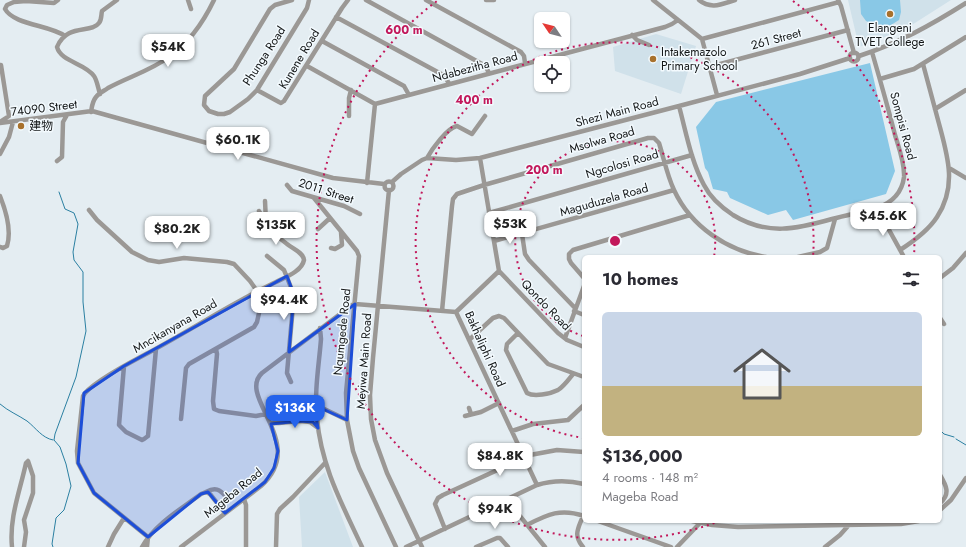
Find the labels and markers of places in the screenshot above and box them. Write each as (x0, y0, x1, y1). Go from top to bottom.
marker: Elangeni TVET College (885, 9, 895, 19)
place label: Elangeni TVET College (855, 19, 925, 51)
pin: $54K (144, 34, 192, 68)
place label: Intakemazolo Primary School (661, 43, 738, 75)
marker: Intakemazolo Primary School (648, 54, 658, 64)
place label: 建物 (29, 117, 53, 135)
marker: 建物 (16, 121, 26, 131)
pin: $60.1K (205, 127, 271, 161)
pin: $45.6K (850, 203, 916, 237)
pin: $53K (486, 211, 534, 245)
pin: $135K (248, 212, 304, 246)
pin: $80.2K (144, 216, 210, 250)
centre of rings (608, 234, 622, 248)
pin: $94.4K (251, 287, 317, 321)
pin: $136K (267, 395, 323, 429)
pin: $84.8K (467, 443, 533, 477)
pin: $94K (471, 496, 519, 530)

